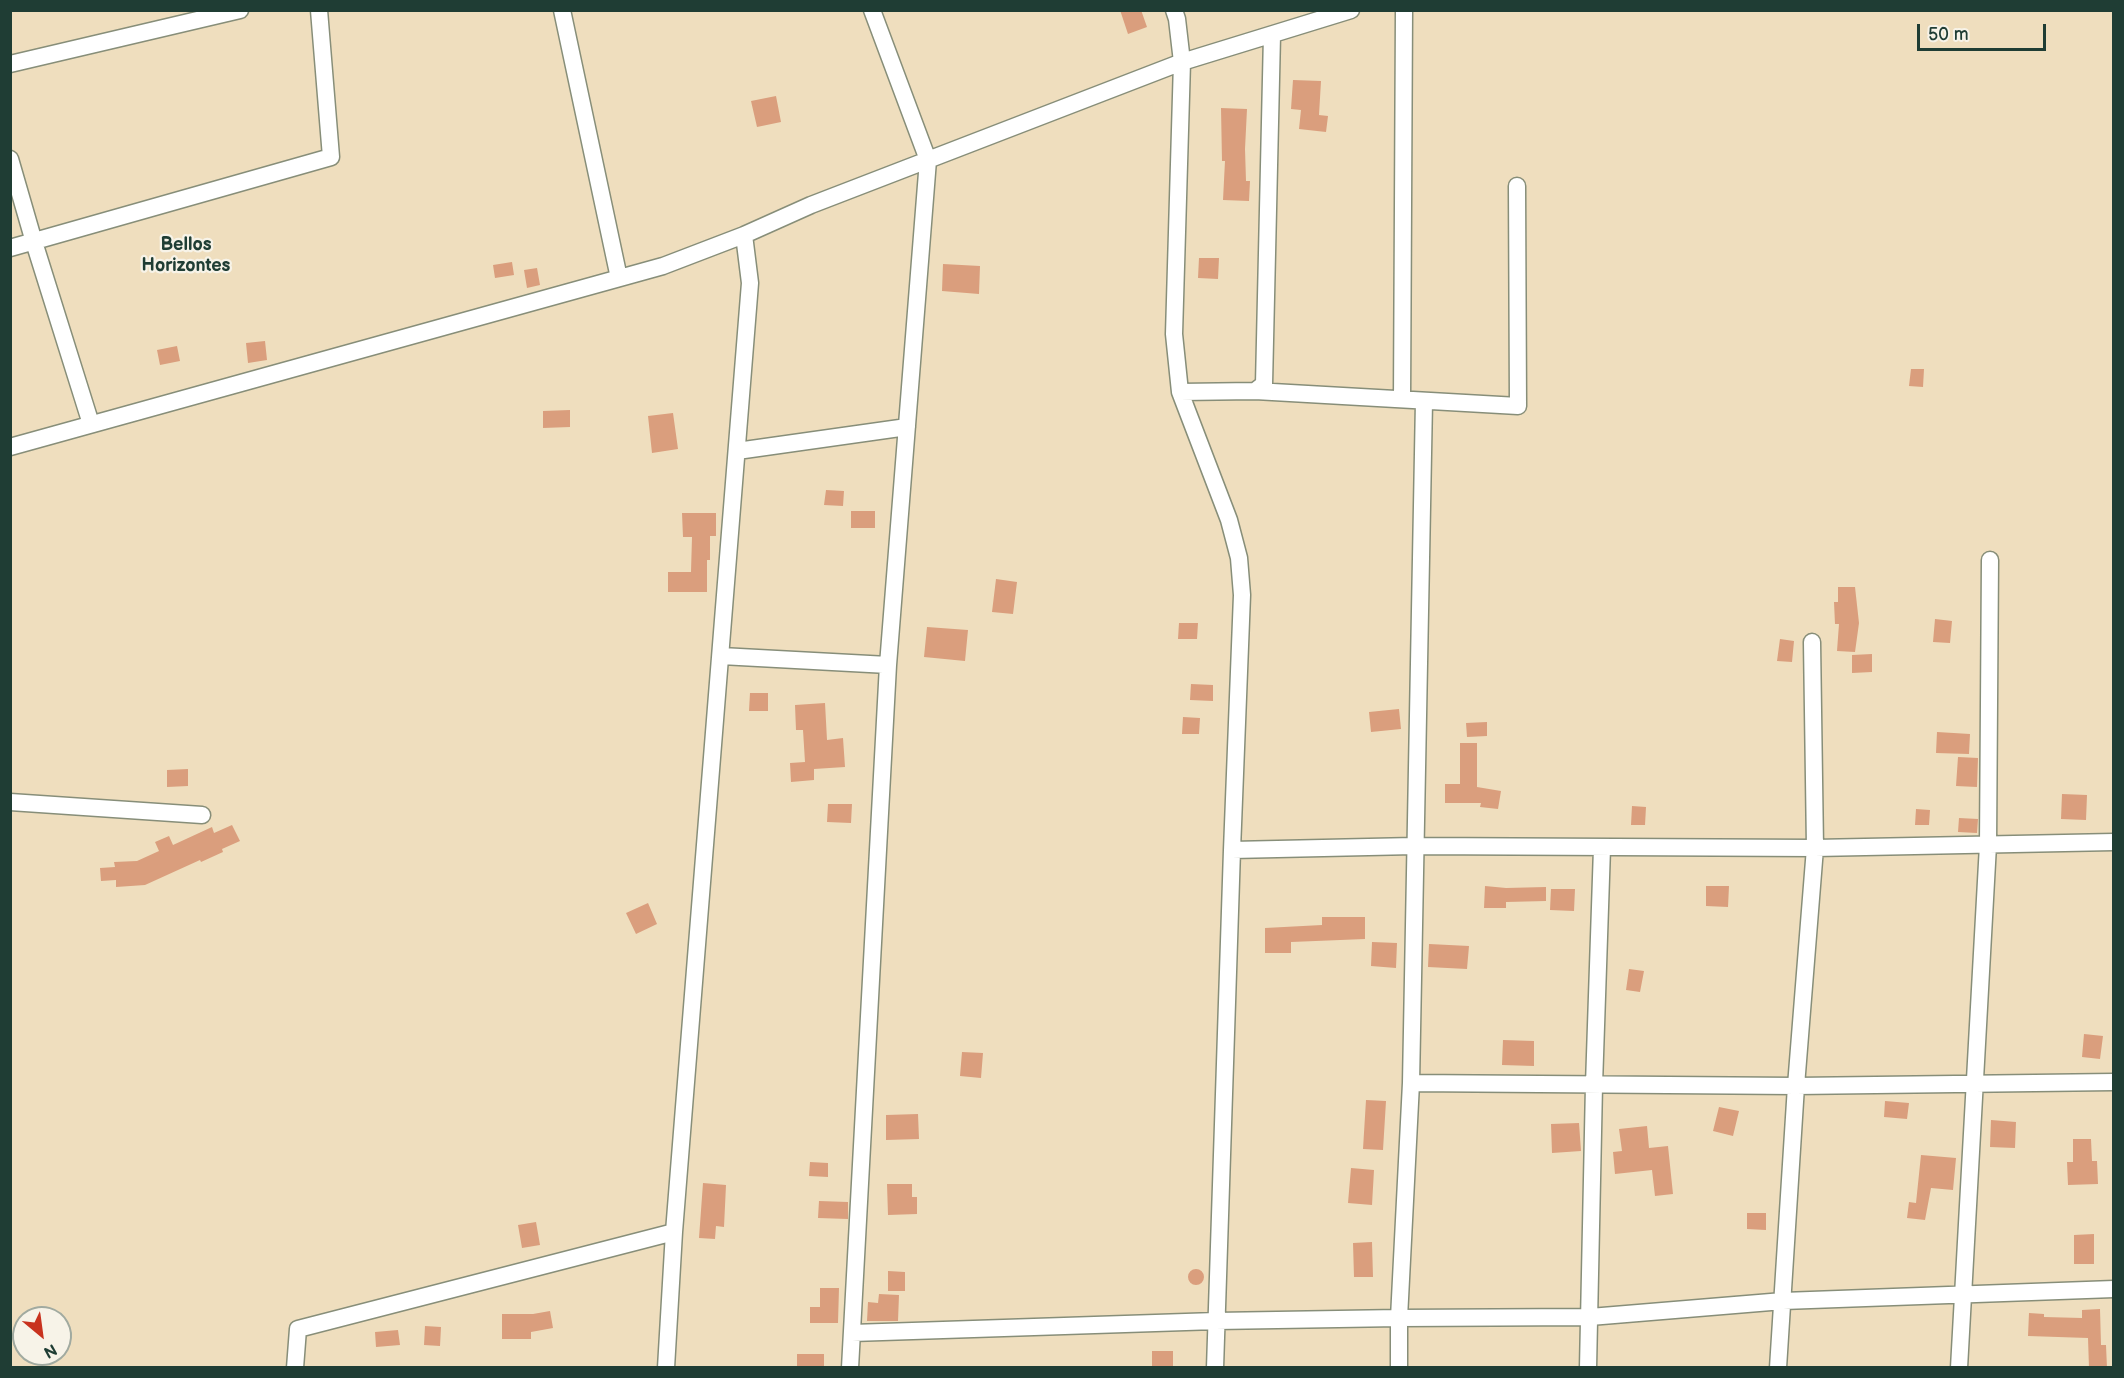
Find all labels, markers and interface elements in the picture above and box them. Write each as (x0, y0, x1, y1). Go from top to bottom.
scale bar (1920, 12, 2049, 50)
text: 50 m (1928, 24, 1969, 45)
district label: Bellos Horizontes (142, 234, 230, 276)
north arrow (12, 1306, 72, 1366)
text: N (40, 1339, 60, 1362)

